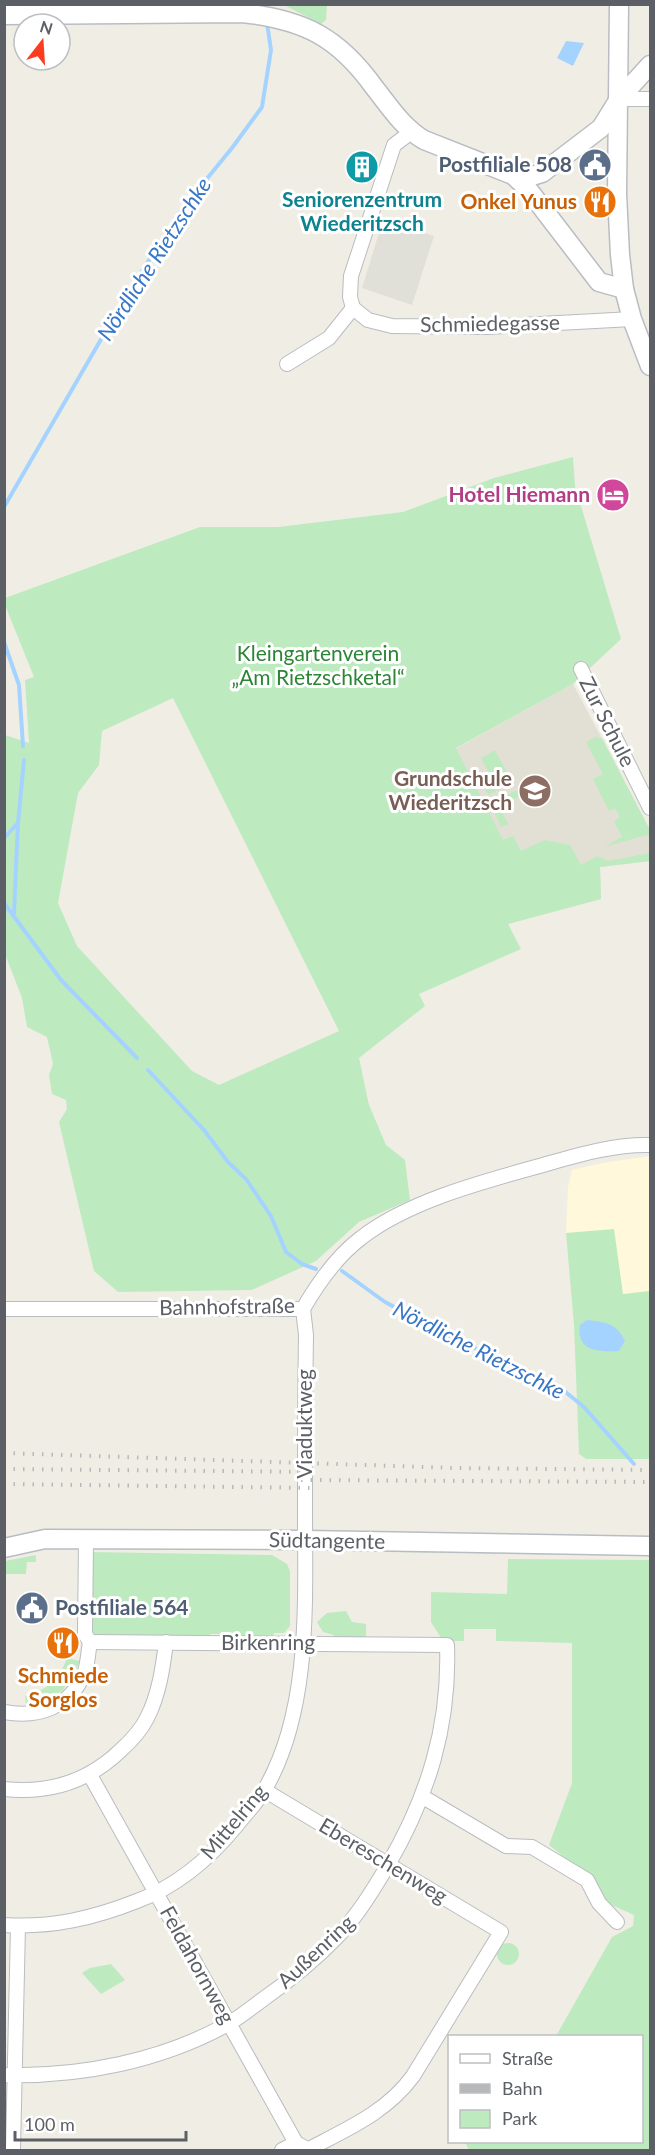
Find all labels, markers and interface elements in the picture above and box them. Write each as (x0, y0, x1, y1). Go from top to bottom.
north arrow (12, 12, 72, 72)
text: N (38, 16, 55, 38)
public building icon: Postfiliale 508 (577, 147, 613, 183)
building icon: Seniorenzentrum Wiederitzsch (344, 149, 380, 185)
place label: Postfiliale 508 (438, 151, 572, 176)
water label: Nördliche Rietzschke (91, 172, 216, 345)
restaurant icon: Onkel Yunus (582, 184, 618, 220)
place label: Seniorenzentrum Wiederitzsch (282, 186, 442, 235)
place label: Onkel Yunus (460, 188, 577, 213)
street label: Schmiedegasse (420, 309, 560, 336)
hotel icon: Hotel Hiemann (595, 477, 631, 513)
place label: Hotel Hiemann (449, 481, 590, 506)
park label: Kleingartenverein „Am Rietzschketal“ (231, 640, 405, 689)
street label: Zur Schule (575, 672, 642, 770)
place label: Grundschule Wiederitzsch (389, 765, 512, 814)
school or university icon: Grundschule Wiederitzsch (517, 773, 553, 809)
street label: Bahnhofstraße (159, 1292, 295, 1319)
water label: Nördliche Rietzschke (389, 1295, 570, 1404)
street label: Viaduktweg (291, 1369, 316, 1479)
street label: Südtangente (269, 1526, 385, 1553)
public building icon: Postfiliale 564 (14, 1590, 50, 1626)
place label: Postfiliale 564 (55, 1594, 189, 1619)
restaurant icon: Schmiede Sorglos (45, 1625, 81, 1661)
street label: Birkenring (221, 1629, 315, 1654)
place label: Schmiede Sorglos (18, 1662, 108, 1711)
street label: Mittelring (194, 1778, 271, 1864)
street label: Ebereschenweg (315, 1812, 452, 1908)
street label: Feldahornweg (156, 1901, 241, 2027)
street label: Außenring (271, 1909, 359, 1993)
legend (448, 2035, 643, 2143)
text: Straße (502, 2047, 553, 2069)
text: Bahn (502, 2077, 543, 2099)
scale bar (15, 2104, 186, 2142)
text: Park (502, 2107, 538, 2129)
text: 100 m (24, 2113, 75, 2135)

